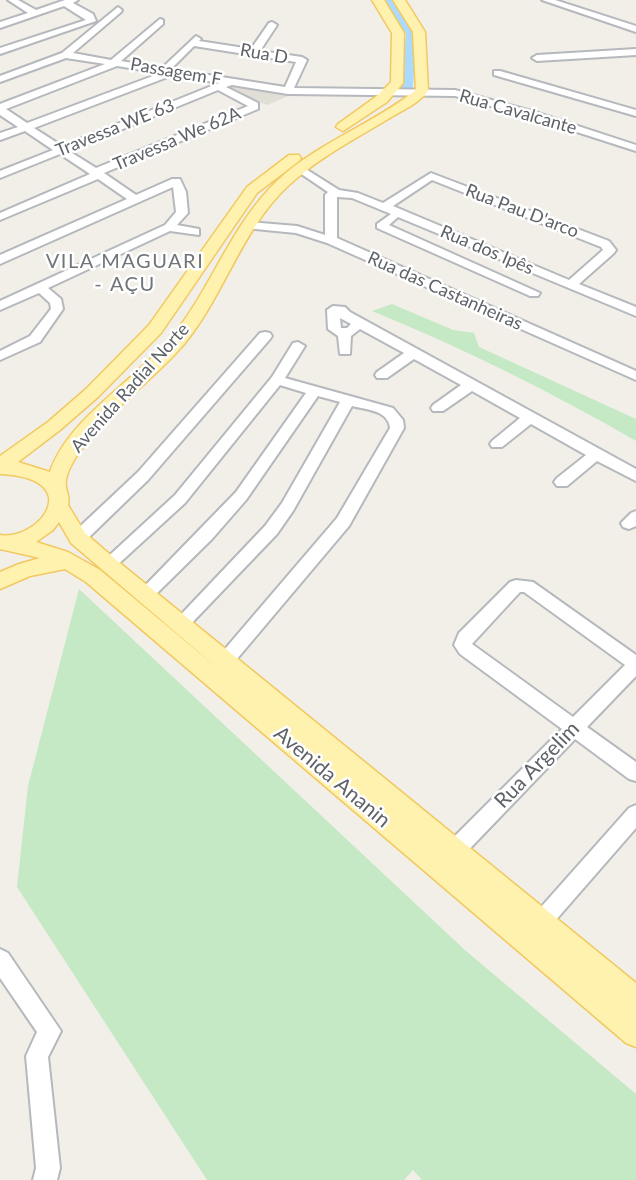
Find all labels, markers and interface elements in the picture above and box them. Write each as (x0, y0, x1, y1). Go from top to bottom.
street label: Rua D (238, 39, 290, 69)
street label: Passagem F (129, 53, 223, 91)
street label: Rua Cavalcante (457, 85, 579, 139)
street label: Travessa WE 63 (53, 94, 177, 162)
street label: Travessa We 62A (110, 102, 244, 176)
street label: Rua Pau D'arco (462, 180, 582, 242)
street label: Rua dos Ipês (437, 221, 537, 279)
street label: Rua das Castanheiras (364, 247, 526, 335)
district label: VILA MAGUARI - AÇU (46, 250, 204, 297)
street label: Avenida Radial Norte (66, 319, 194, 457)
street label: Rua Argelim (489, 716, 585, 814)
street label: Avenida Ananin (269, 721, 395, 833)

